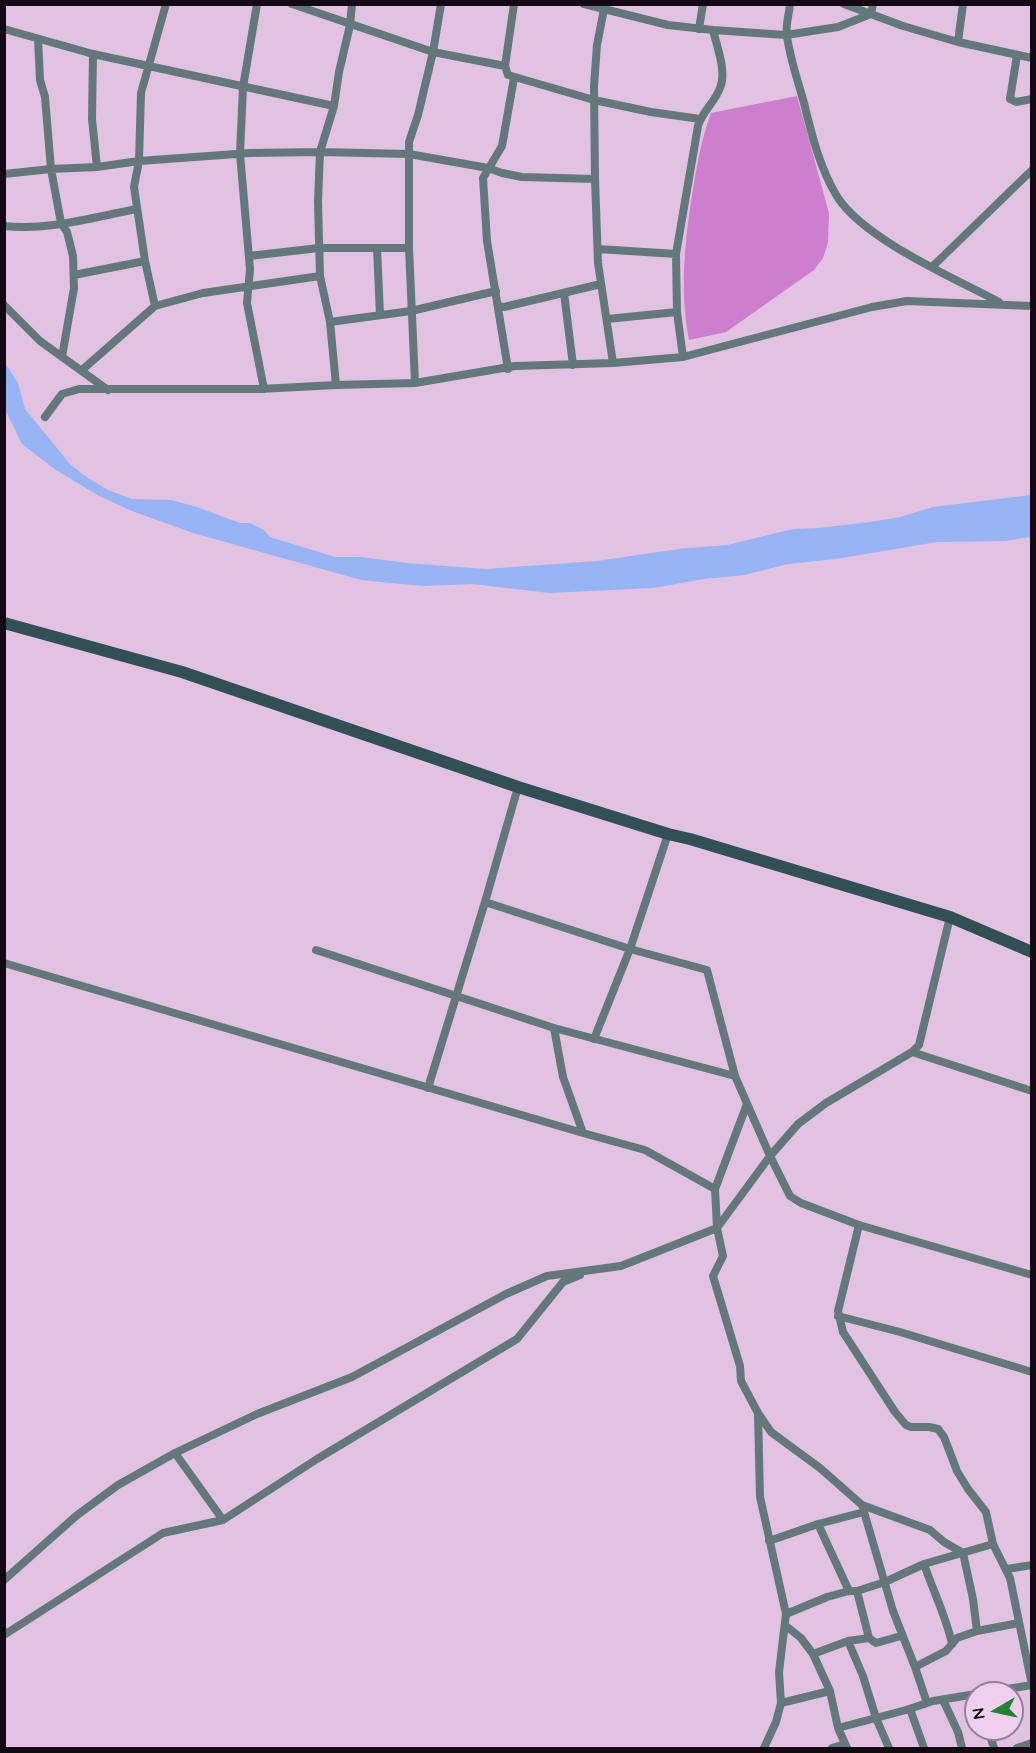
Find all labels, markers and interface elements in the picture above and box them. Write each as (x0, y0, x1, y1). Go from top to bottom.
north arrow (964, 1681, 1024, 1741)
text: N (967, 1706, 989, 1721)

